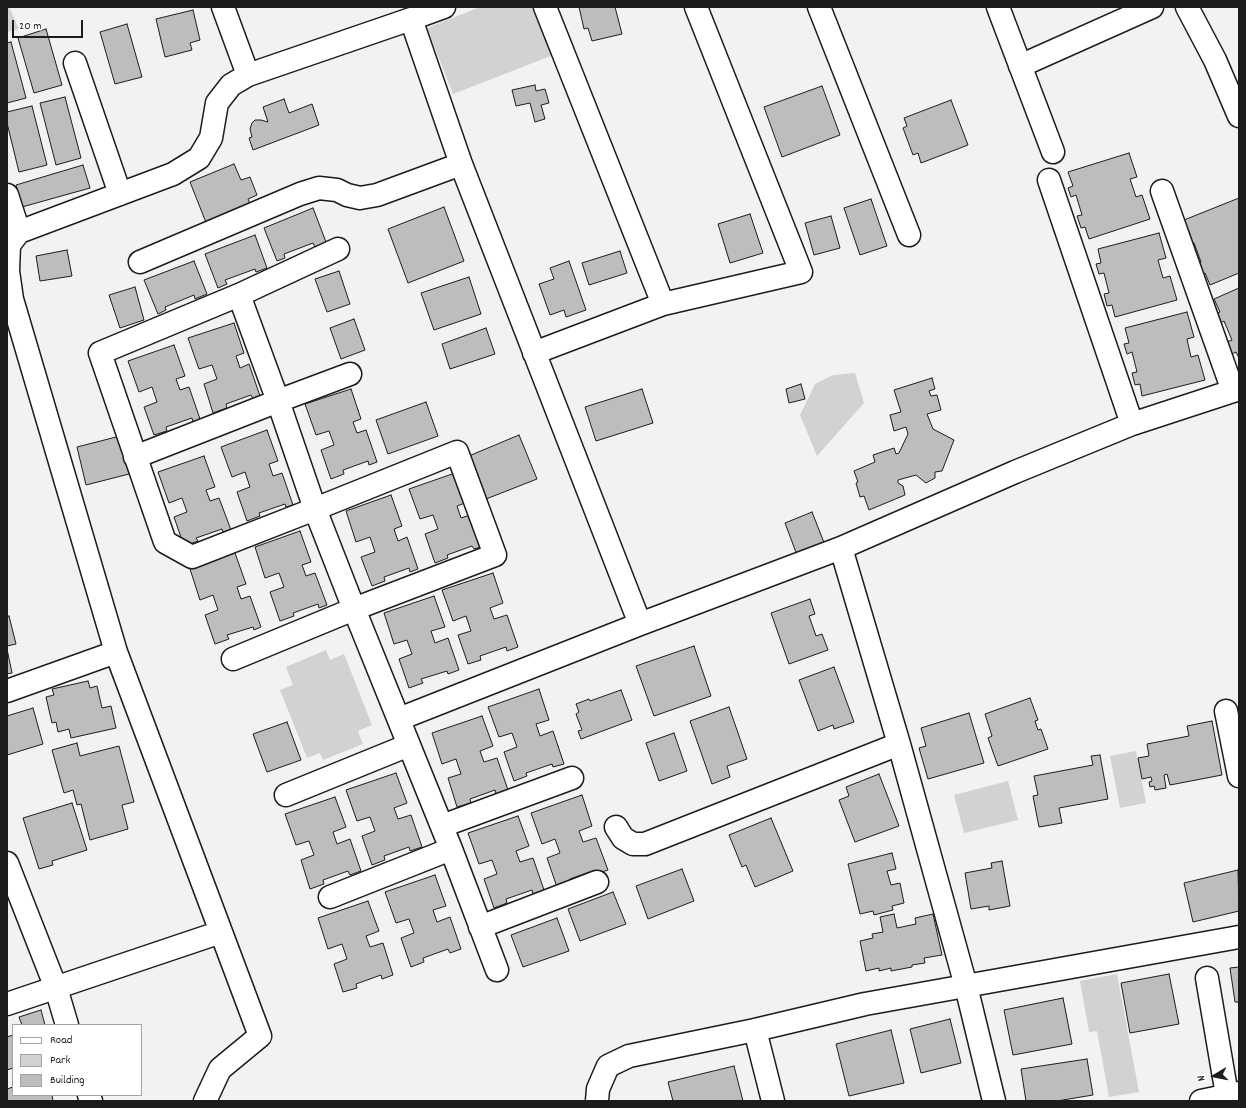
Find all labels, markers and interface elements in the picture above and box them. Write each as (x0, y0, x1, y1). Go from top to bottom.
scale bar (14, 12, 85, 38)
text: 20 m (19, 18, 42, 35)
legend (12, 1024, 142, 1096)
text: Road (50, 1032, 72, 1049)
text: Park (50, 1052, 70, 1069)
north arrow (1194, 1056, 1234, 1096)
text: Building (50, 1072, 85, 1089)
text: N (1194, 1074, 1211, 1082)

